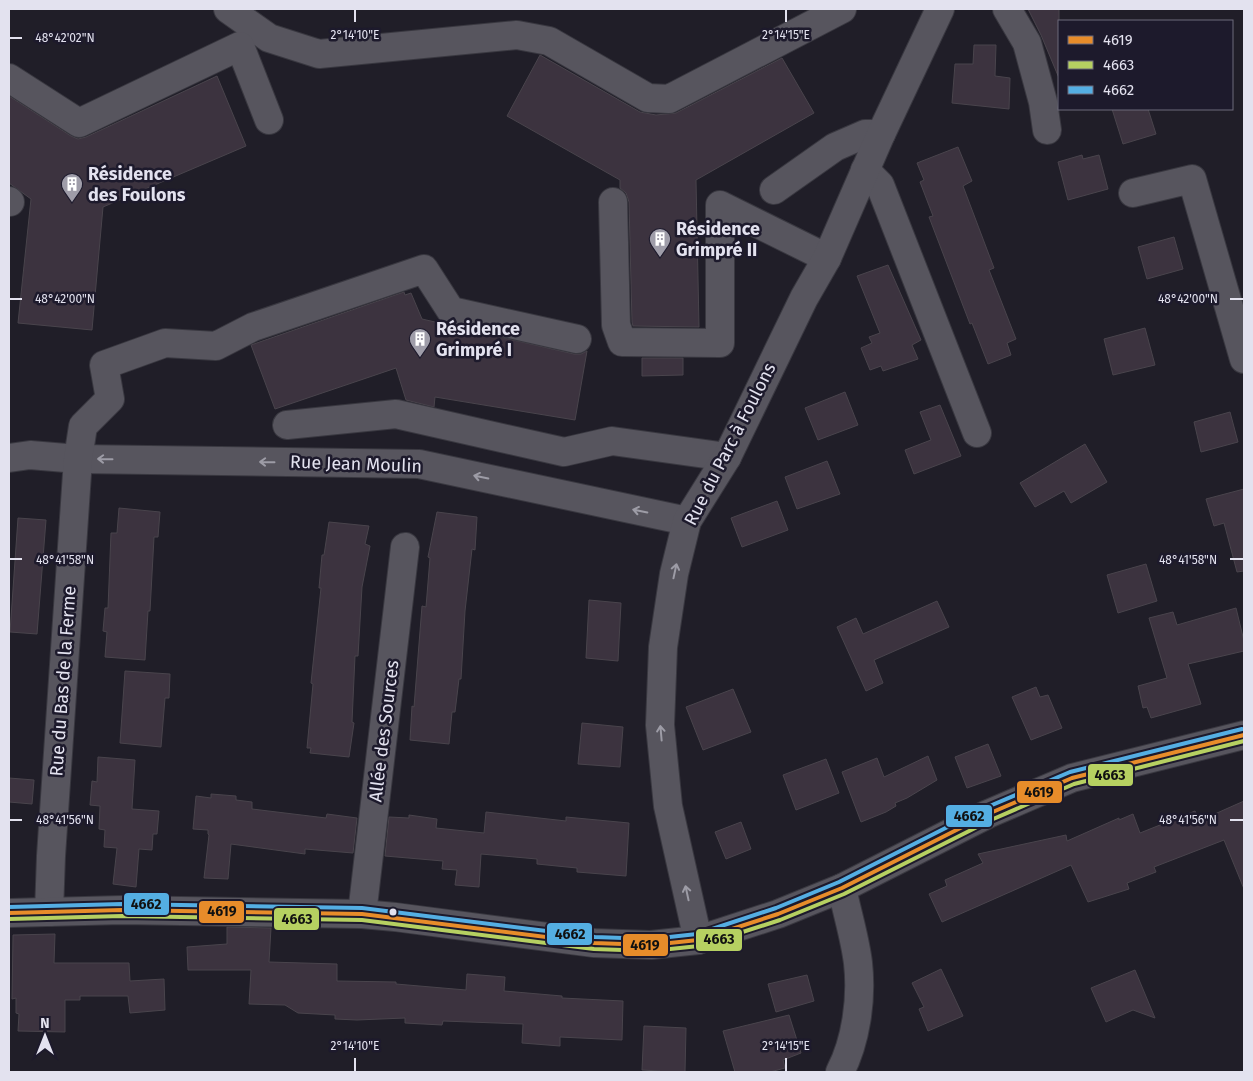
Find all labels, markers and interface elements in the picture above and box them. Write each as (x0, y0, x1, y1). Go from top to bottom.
legend (1058, 20, 1233, 110)
text: 2°14'10"E (331, 28, 379, 42)
text: 2°14'15"E (762, 28, 810, 42)
text: 48°42'02"N (35, 31, 95, 45)
text: 4619 (1103, 31, 1133, 49)
text: 4663 (1103, 56, 1134, 74)
text: 4662 (1103, 81, 1134, 99)
place label: Résidence des Foulons (88, 163, 186, 206)
building icon: Résidence des Foulons (60, 172, 84, 203)
place label: Résidence Grimpré II (676, 218, 760, 261)
building icon: Résidence Grimpré II (648, 227, 672, 258)
text: 48°42'00"N (35, 292, 95, 306)
text: 48°42'00"N (1158, 292, 1218, 306)
place label: Résidence Grimpré I (436, 318, 520, 361)
building icon: Résidence Grimpré I (408, 327, 432, 358)
street label: Rue du Parc à Foulons (679, 359, 781, 529)
street label: Rue Jean Moulin (290, 451, 422, 477)
one-way arrow (97, 455, 113, 464)
one-way arrow (260, 457, 276, 467)
one-way arrow (473, 472, 489, 481)
one-way arrow (632, 506, 648, 515)
text: 48°41'58"N (36, 553, 94, 567)
text: 48°41'58"N (1159, 553, 1217, 567)
one-way arrow (671, 564, 680, 580)
street label: Rue du Bas de la Ferme (45, 585, 81, 777)
street label: Allée des Sources (364, 659, 404, 803)
one-way arrow (656, 725, 665, 741)
line badge: 4663 (1087, 763, 1134, 787)
text: 4663 (1095, 767, 1125, 784)
line badge: 4619 (1016, 780, 1063, 804)
text: 4619 (1024, 784, 1054, 801)
line badge: 4662 (945, 804, 993, 828)
text: 4662 (954, 808, 984, 825)
text: 48°41'56"N (36, 813, 94, 827)
text: 48°41'56"N (1159, 813, 1217, 827)
one-way arrow (682, 885, 691, 901)
line badge: 4662 (123, 892, 170, 916)
text: 4662 (131, 896, 161, 913)
line badge: 4619 (198, 900, 245, 924)
text: 4619 (207, 903, 237, 920)
line badge: 4663 (273, 907, 320, 931)
unlabelled marker (388, 907, 398, 917)
text: 4663 (282, 911, 312, 928)
line badge: 4662 (546, 922, 593, 946)
text: 4662 (555, 926, 585, 943)
line badge: 4663 (695, 928, 743, 952)
text: 4663 (704, 931, 734, 948)
line badge: 4619 (622, 933, 669, 957)
text: 4619 (630, 937, 660, 954)
north arrow (20, 1011, 70, 1061)
text: N (40, 1015, 50, 1032)
text: 2°14'10"E (331, 1039, 379, 1053)
text: 2°14'15"E (762, 1039, 810, 1053)

